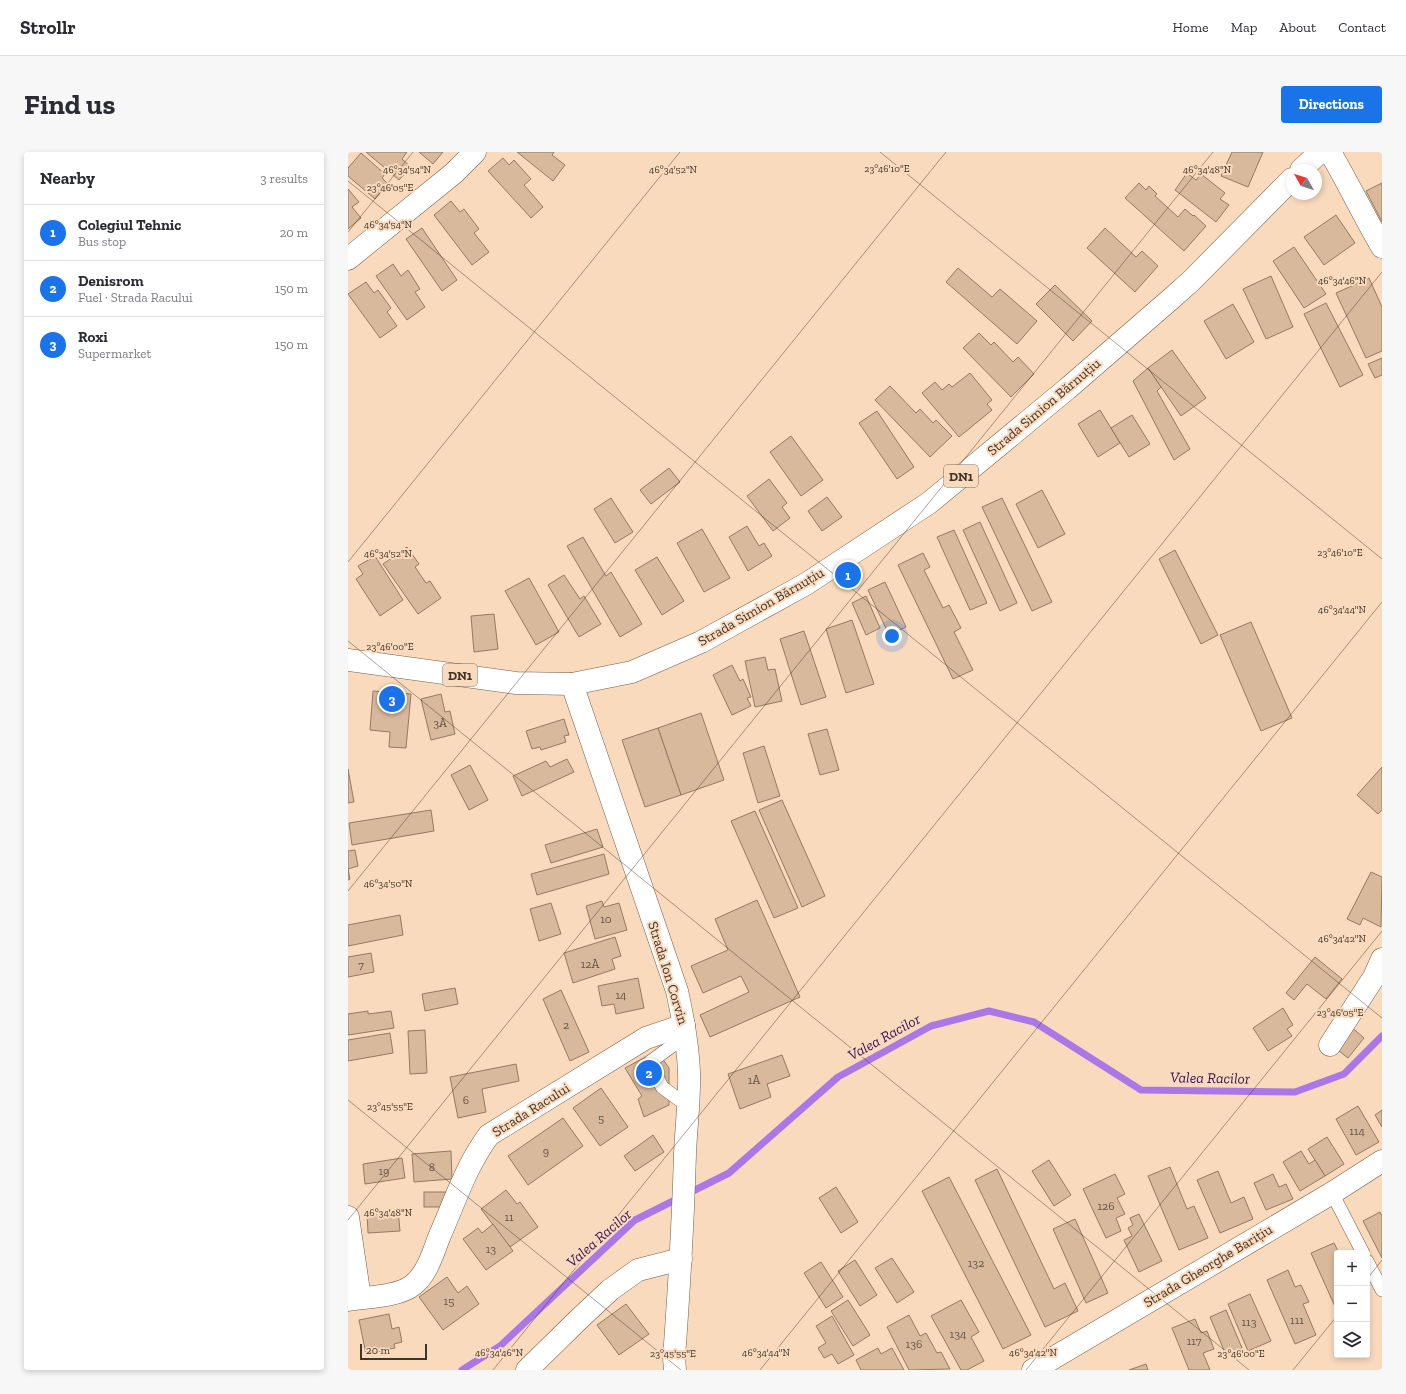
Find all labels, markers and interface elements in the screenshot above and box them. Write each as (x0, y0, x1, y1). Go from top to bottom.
text: Strollr (20, 16, 76, 39)
text: Home (1173, 19, 1209, 36)
text: Map (1231, 19, 1257, 36)
text: About (1279, 19, 1316, 36)
text: Contact (1338, 19, 1386, 36)
button: Directions (1281, 86, 1382, 123)
text: Find us (24, 88, 115, 121)
text: 23°46'10"E (864, 163, 910, 175)
text: 46°34'54"N (383, 164, 432, 176)
text: 46°34'52"N (649, 164, 698, 176)
text: 46°34'48"N (1183, 164, 1232, 176)
north arrow (1286, 164, 1322, 200)
text: Nearby (40, 168, 95, 188)
text: 3 results (260, 171, 308, 186)
text: 23°46'05"E (367, 182, 413, 194)
text: Colegiul Tehnic (78, 216, 181, 234)
text: 46°34'54"N (364, 219, 413, 231)
text: 1 (50, 225, 56, 240)
text: 20 m (280, 225, 308, 240)
text: Bus stop (78, 234, 126, 249)
text: Denisrom (78, 272, 144, 290)
text: 46°34'46"N (1318, 275, 1367, 287)
text: 2 (50, 281, 56, 296)
text: 150 m (275, 281, 308, 296)
text: Fuel · Strada Racului (78, 290, 193, 305)
text: Roxi (78, 328, 108, 346)
text: 3 (50, 337, 56, 352)
text: 150 m (275, 337, 308, 352)
text: Supermarket (78, 346, 151, 361)
street label: Strada Simion Bărnuțiu (984, 355, 1104, 459)
road number: DN1 (944, 465, 978, 487)
text: 23°46'10"E (1317, 547, 1363, 559)
text: 46°34'52"N (364, 548, 413, 560)
pin: 1 (835, 560, 861, 590)
street label: Strada Simion Bărnuțiu (695, 564, 827, 650)
text: 46°34'44"N (1318, 604, 1367, 616)
your location (882, 626, 902, 646)
text: 23°46'00"E (366, 641, 414, 653)
road number: DN1 (443, 664, 477, 686)
pin: 3 (379, 684, 405, 714)
house number: 3A (433, 716, 447, 730)
text: 46°34'50"N (364, 878, 413, 890)
house number: 10 (600, 912, 612, 926)
street label: Strada Ion Corvin (644, 920, 692, 1026)
text: 46°34'42"N (1318, 933, 1367, 945)
house number: 12A (581, 957, 600, 971)
house number: 7 (358, 958, 364, 972)
house number: 14 (615, 988, 627, 1002)
text: 23°46'05"E (1317, 1007, 1363, 1019)
water label: Valea Racilor (845, 1009, 924, 1064)
house number: 2 (563, 1018, 569, 1032)
pin: 2 (636, 1058, 662, 1088)
water label: Valea Racilor (1170, 1068, 1251, 1088)
house number: 1A (748, 1073, 760, 1087)
street label: Strada Racului (489, 1079, 573, 1141)
house number: 6 (463, 1093, 469, 1107)
text: 23°45'55"E (367, 1101, 413, 1113)
house number: 5 (598, 1111, 604, 1125)
house number: 114 (1349, 1124, 1365, 1138)
house number: 9 (543, 1144, 549, 1158)
house number: 8 (429, 1160, 435, 1174)
house number: 19 (379, 1164, 390, 1178)
house number: 126 (1097, 1199, 1115, 1213)
water label: Valea Racilor (563, 1204, 636, 1271)
text: 46°34'48"N (364, 1207, 413, 1219)
house number: 11 (504, 1210, 514, 1224)
street label: Strada Gheorghe Barițiu (1140, 1221, 1276, 1311)
house number: 13 (486, 1242, 496, 1256)
map controls (1334, 1250, 1370, 1358)
button: + (1334, 1250, 1370, 1286)
house number: 132 (968, 1256, 984, 1270)
button: − (1334, 1286, 1370, 1322)
house number: 15 (444, 1294, 454, 1308)
house number: 111 (1290, 1313, 1304, 1327)
house number: 113 (1241, 1315, 1257, 1329)
button: layers (1334, 1322, 1370, 1358)
house number: 134 (950, 1327, 967, 1341)
house number: 117 (1187, 1334, 1202, 1348)
house number: 136 (906, 1337, 922, 1351)
scale bar (360, 1342, 427, 1361)
text: 20 m (366, 1344, 390, 1357)
text: 46°34'46"N (475, 1347, 524, 1359)
text: 46°34'44"N (742, 1347, 791, 1359)
text: 46°34'42"N (1009, 1347, 1058, 1359)
text: 23°45'55"E (650, 1348, 696, 1360)
text: 23°46'00"E (1217, 1348, 1265, 1360)

